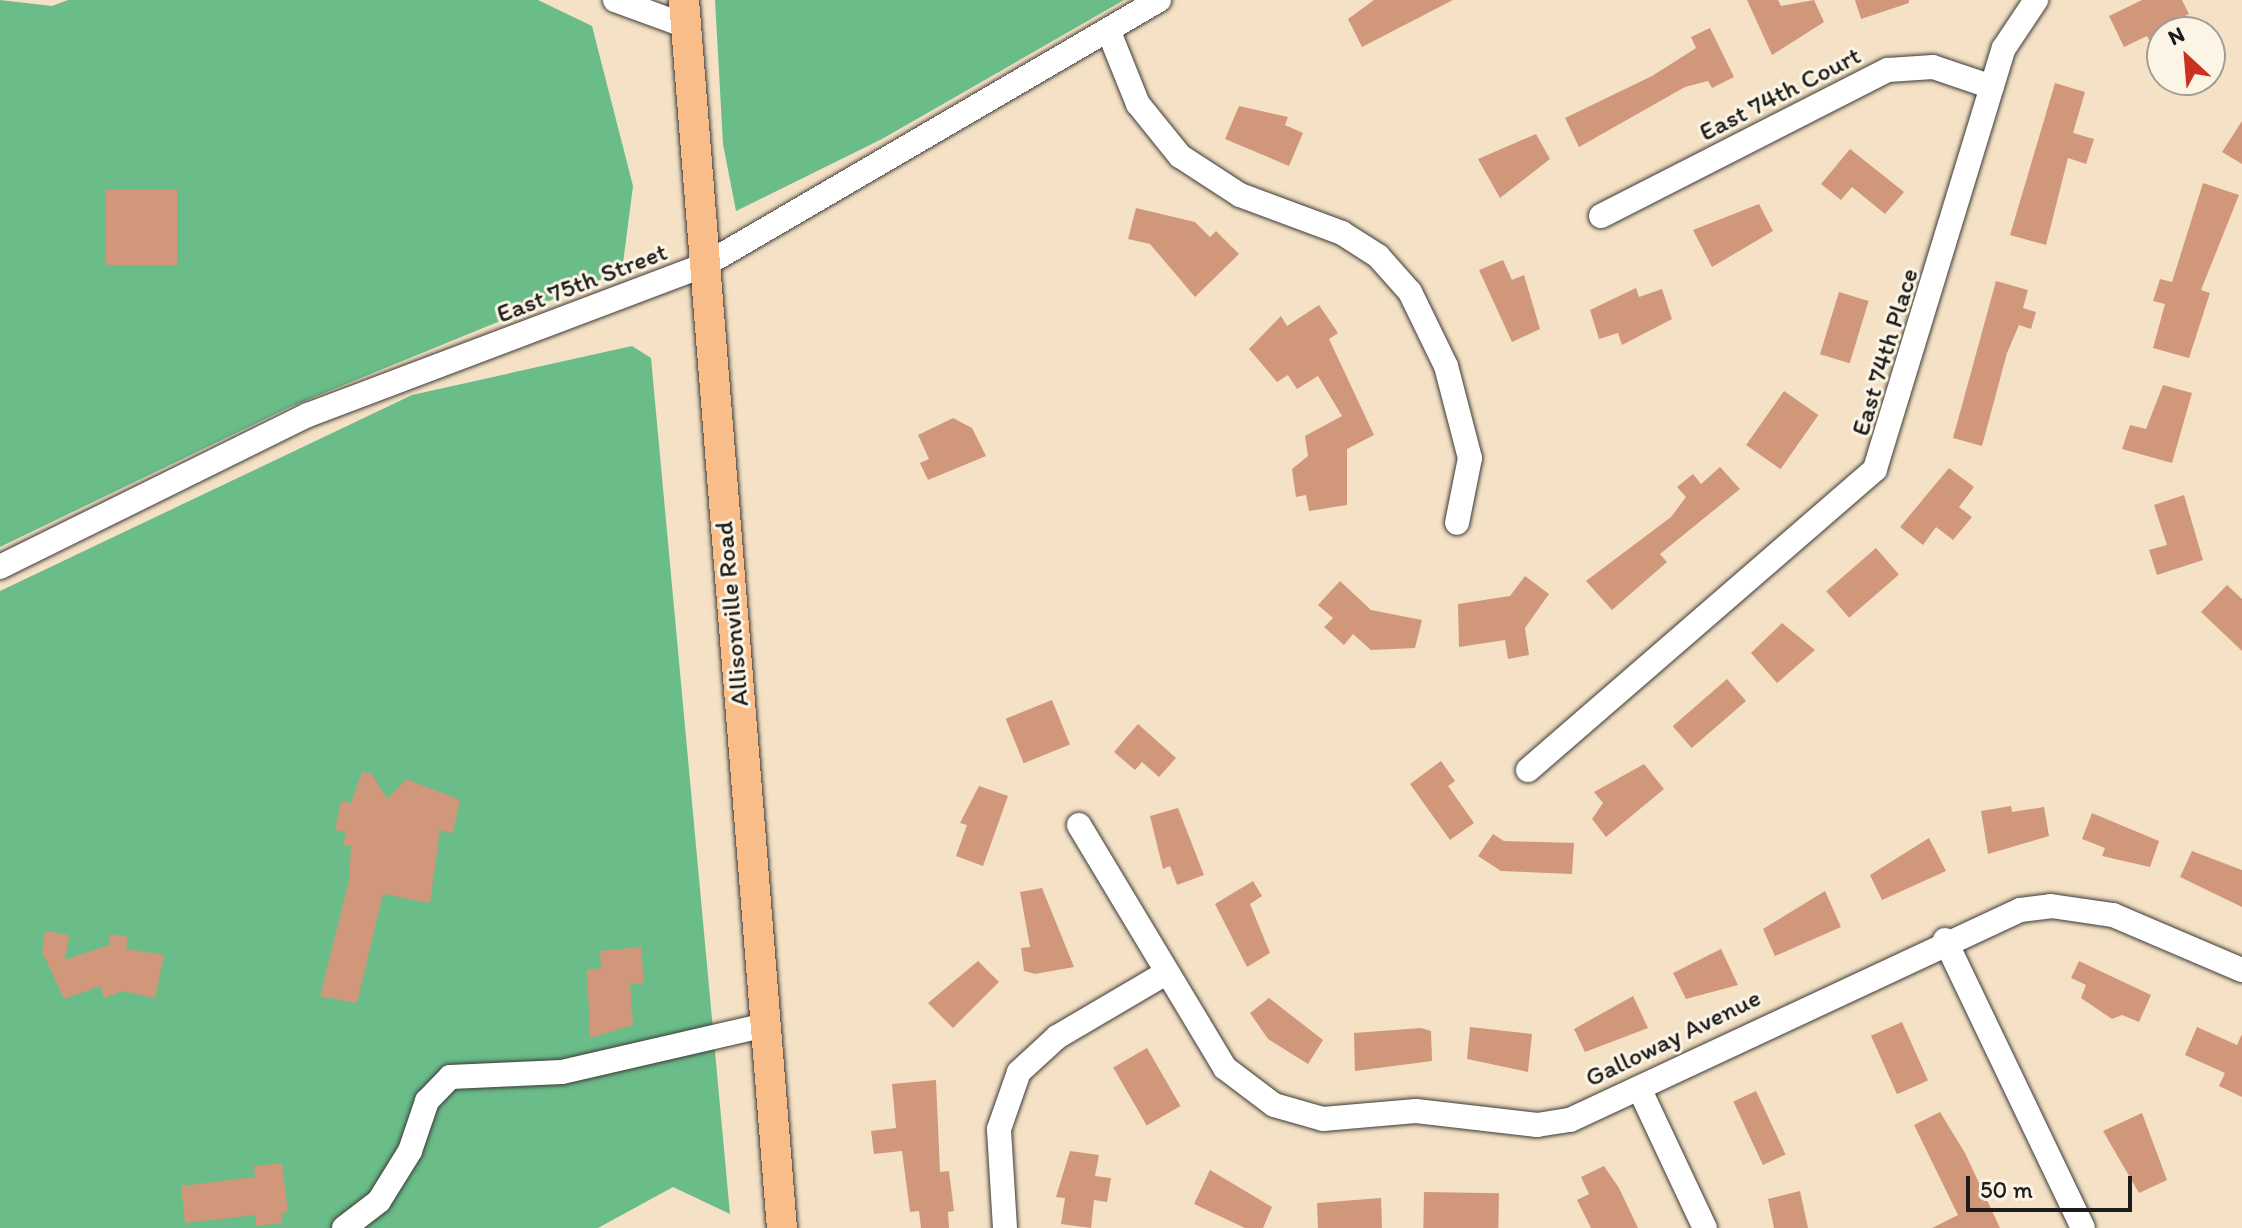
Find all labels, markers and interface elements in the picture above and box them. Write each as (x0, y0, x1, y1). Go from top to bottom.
north arrow (2146, 16, 2226, 96)
text: N (2164, 20, 2189, 51)
street label: East 74th Court (1694, 40, 1866, 148)
street label: East 75th Street (493, 236, 671, 330)
street label: East 74th Place (1845, 265, 1925, 439)
street label: Allisonville Road (708, 520, 756, 708)
street label: Galloway Avenue (1581, 982, 1765, 1094)
scale bar (1970, 1160, 2136, 1210)
text: 50 m (1980, 1175, 2033, 1204)

